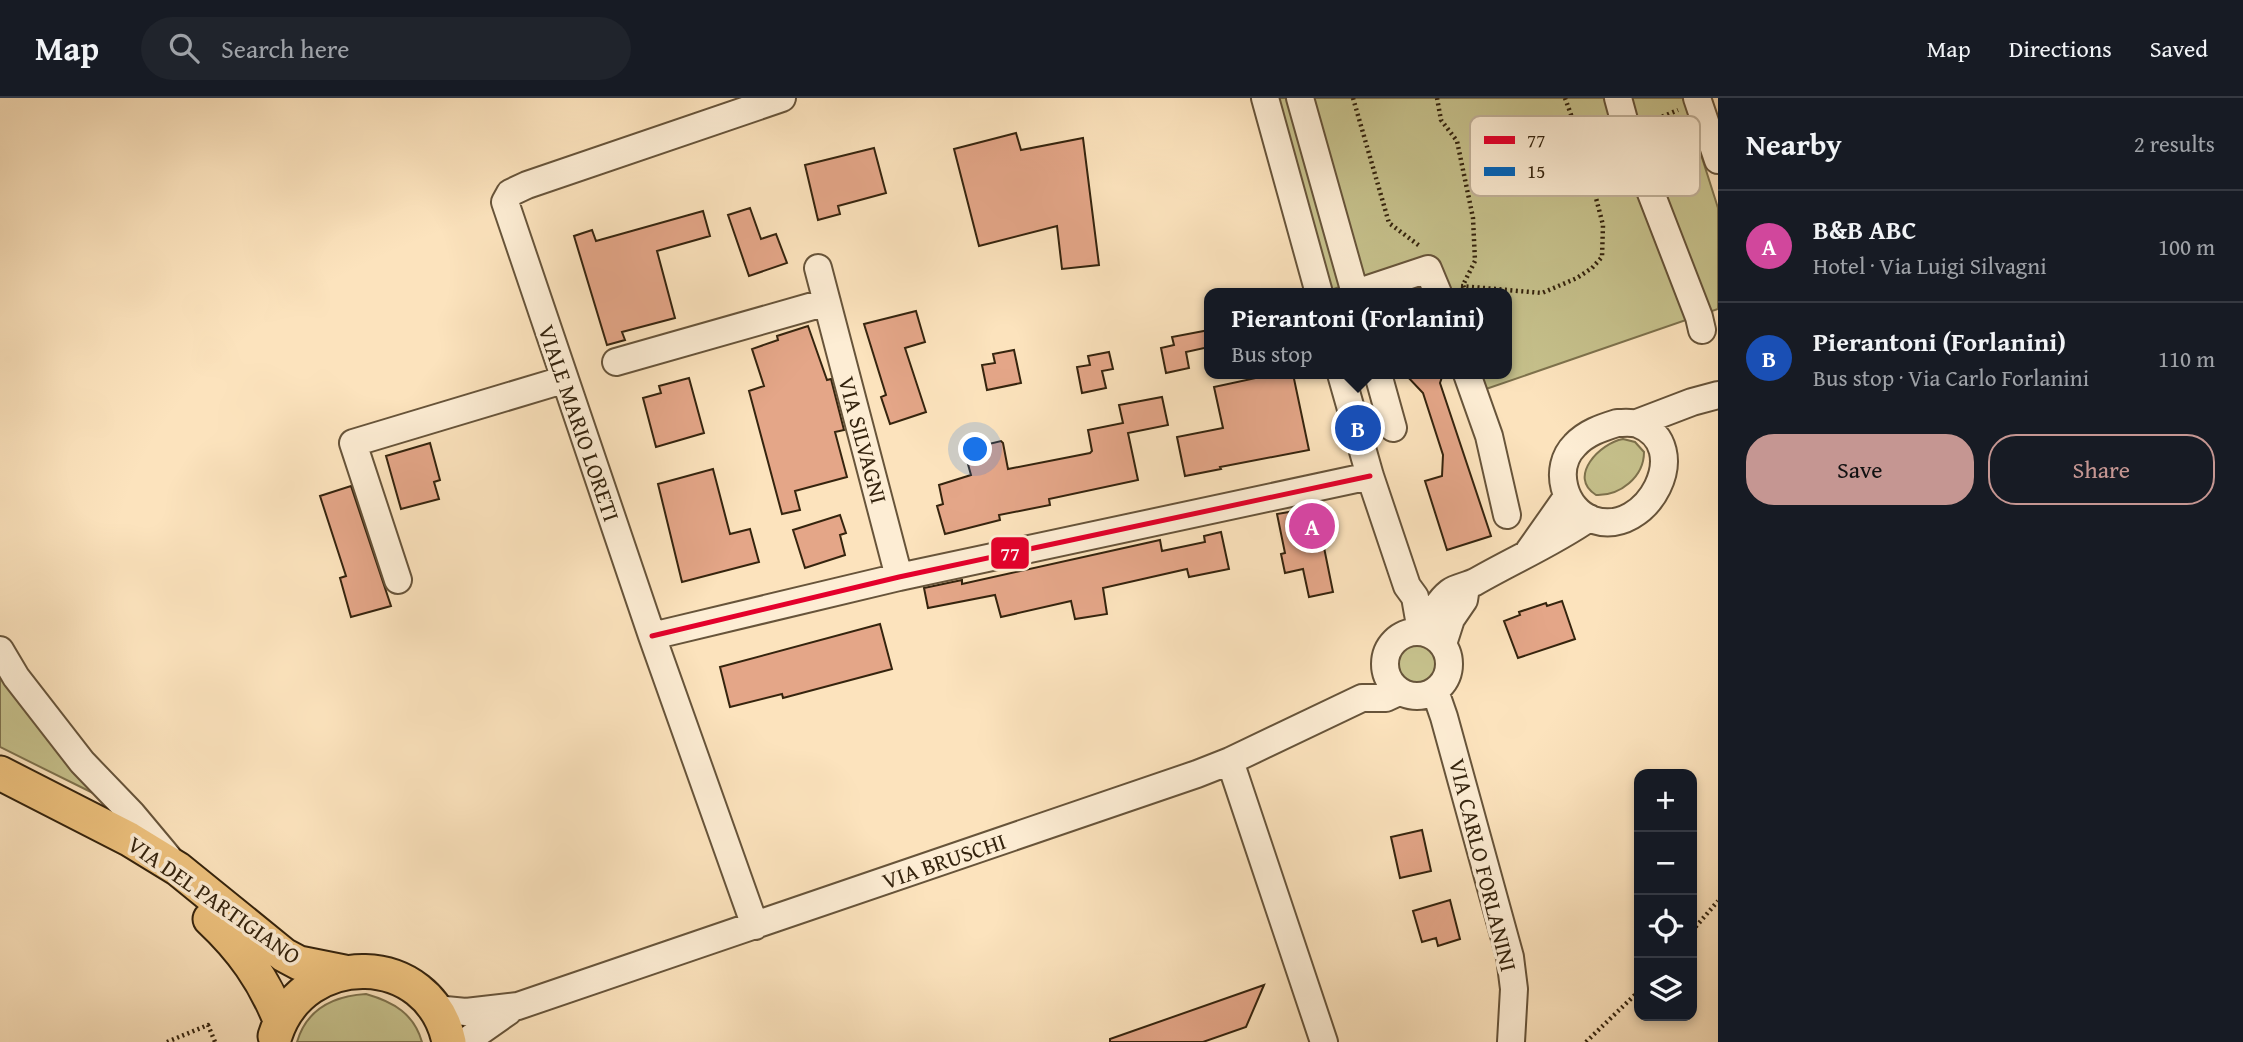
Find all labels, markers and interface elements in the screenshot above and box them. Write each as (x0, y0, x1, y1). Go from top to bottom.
search box (141, 17, 631, 80)
text: Map (35, 24, 99, 72)
icon: search (165, 29, 203, 67)
text: Search here (221, 29, 349, 68)
text: Map (1927, 31, 1971, 66)
text: Directions (2009, 31, 2112, 66)
text: Saved (2150, 31, 2208, 66)
legend (1470, 116, 1700, 196)
text: Nearby (1746, 122, 1842, 166)
text: 77 (1527, 126, 1545, 154)
text: 2 results (2134, 127, 2215, 160)
text: 15 (1527, 157, 1545, 185)
text: B&B ABC (1813, 210, 1917, 249)
text: A (1762, 230, 1776, 263)
text: 100 m (2158, 230, 2215, 263)
text: Hotel · Via Luigi Silvagni (1813, 249, 2047, 282)
popup (1204, 288, 1512, 379)
text: Pierantoni (Forlanini) (1231, 298, 1485, 337)
street label: VIALE MARIO LORETI (530, 320, 629, 526)
text: Pierantoni (Forlanini) (1813, 322, 2066, 361)
text: Bus stop (1231, 337, 1313, 370)
text: B (1762, 342, 1776, 375)
text: 110 m (2158, 342, 2215, 375)
text: Bus stop · Via Carlo Forlanini (1813, 361, 2089, 394)
street label: VIA SILVAGNI (831, 372, 896, 507)
pin: B (1335, 402, 1381, 454)
your location (958, 432, 992, 466)
button: Save (1746, 434, 1974, 505)
button: Share (1988, 434, 2215, 505)
pin: A (1289, 500, 1335, 552)
line badge: 77 (990, 536, 1030, 570)
text: 77 (1000, 539, 1020, 567)
street label: VIA CARLO FORLANINI (1441, 755, 1526, 975)
map controls (1634, 769, 1697, 1021)
button: + (1634, 769, 1697, 832)
street label: VIA BRUSCHI (878, 824, 1010, 897)
street label: VIA DEL PARTIGIANO (121, 827, 307, 972)
button: − (1634, 832, 1697, 895)
button: locate (1634, 895, 1697, 958)
button: layers (1634, 958, 1697, 1021)

